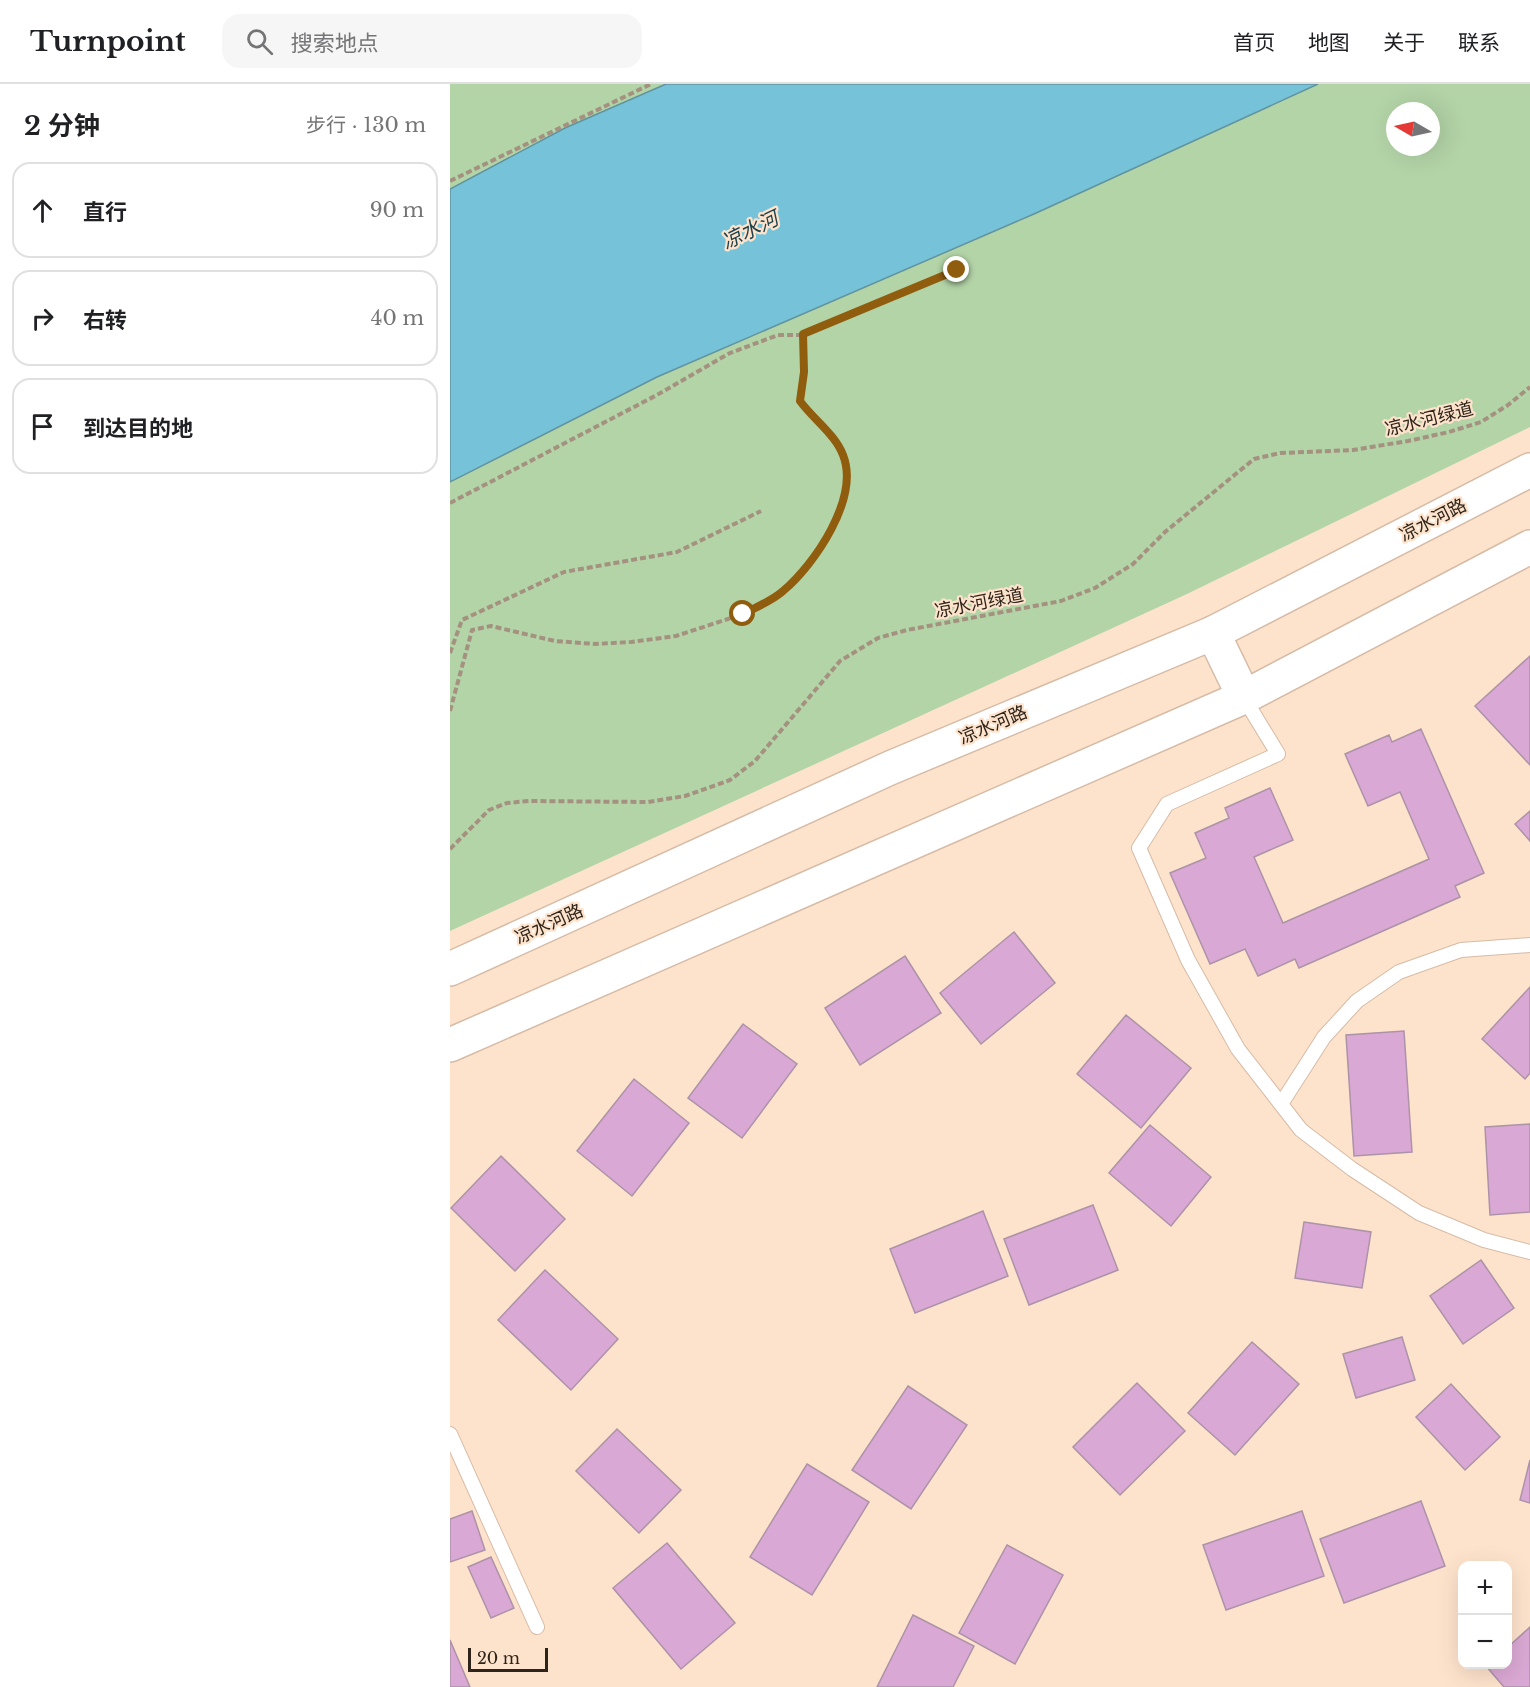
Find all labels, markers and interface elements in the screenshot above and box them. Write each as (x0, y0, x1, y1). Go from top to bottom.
search box (222, 14, 642, 68)
text: Turnpoint (30, 24, 186, 59)
icon: search (243, 25, 276, 58)
text: 搜索地点 (291, 30, 379, 57)
text: 首页 (1233, 30, 1275, 56)
text: 地图 (1308, 30, 1350, 56)
text: 关于 (1383, 30, 1425, 56)
text: 联系 (1458, 30, 1500, 56)
north arrow (1386, 102, 1440, 156)
text: 2 分钟 (24, 110, 100, 142)
text: 步行 · 130 m (306, 113, 426, 137)
icon: ahead (26, 194, 59, 227)
text: 90 m (370, 198, 424, 222)
text: 直行 (83, 199, 127, 226)
water label: 凉水河 (718, 204, 786, 254)
route end (943, 256, 969, 282)
icon: right (26, 302, 59, 335)
text: 40 m (371, 306, 424, 330)
text: 右转 (83, 307, 127, 334)
street label: 凉水河绿道 (1383, 397, 1475, 441)
icon: arrive (26, 410, 59, 443)
text: 到达目的地 (83, 415, 193, 442)
street label: 凉水河路 (1396, 494, 1470, 546)
street label: 凉水河绿道 (933, 584, 1025, 622)
route start (729, 600, 755, 626)
street label: 凉水河路 (956, 701, 1030, 749)
street label: 凉水河路 (512, 899, 586, 949)
map controls (1458, 1561, 1512, 1669)
button: + (1458, 1561, 1512, 1615)
button: − (1458, 1615, 1512, 1669)
scale bar (468, 1645, 548, 1672)
text: 20 m (477, 1648, 520, 1668)

